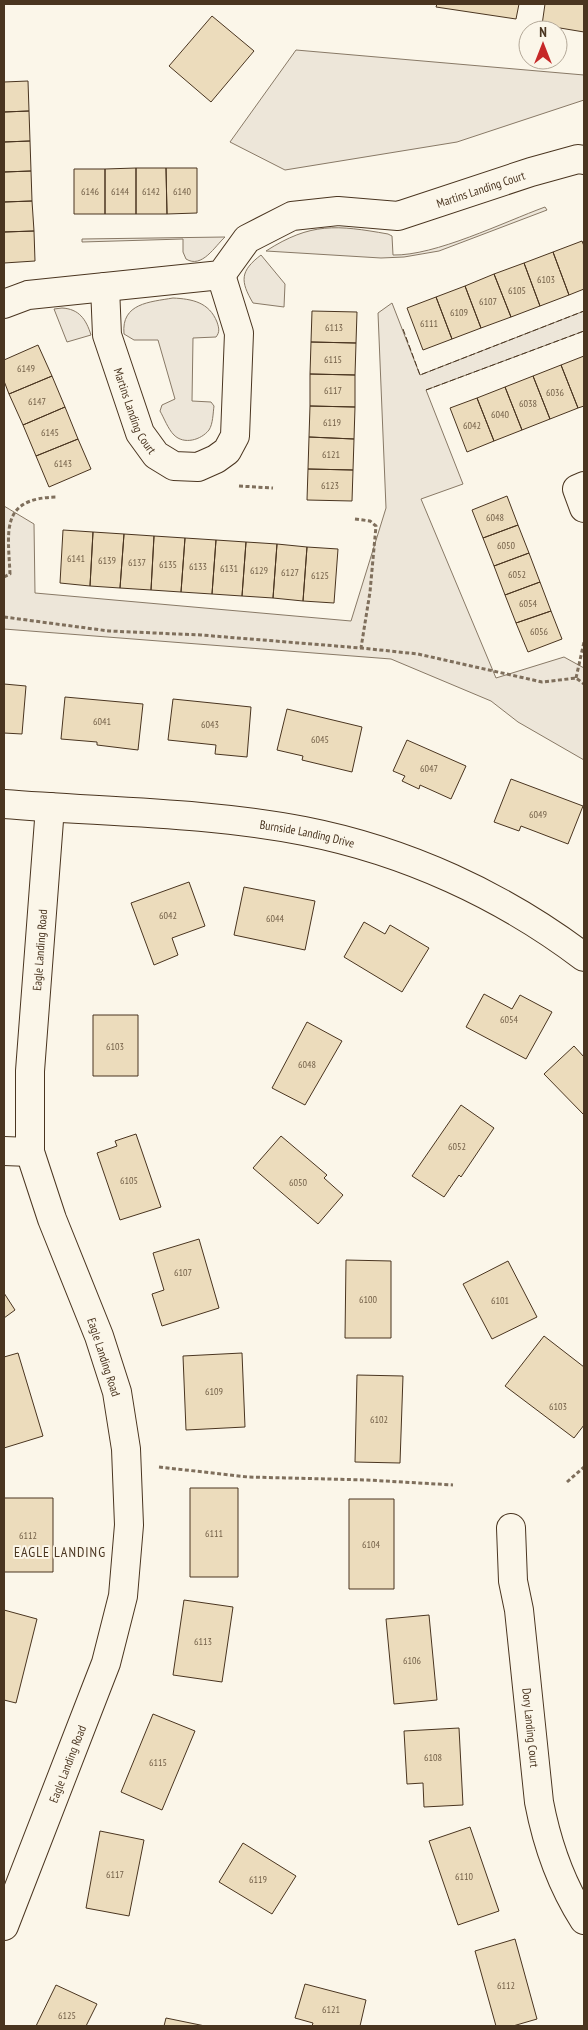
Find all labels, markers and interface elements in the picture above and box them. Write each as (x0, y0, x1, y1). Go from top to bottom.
north arrow (518, 20, 568, 70)
text: N (539, 23, 547, 41)
street label: Martins Landing Court (434, 167, 527, 210)
house number: 6146 (81, 185, 100, 198)
house number: 6144 (111, 185, 130, 198)
house number: 6142 (142, 185, 160, 198)
house number: 6140 (173, 185, 192, 198)
house number: 6103 (537, 273, 555, 286)
house number: 6105 (508, 284, 526, 297)
house number: 6107 (479, 295, 497, 308)
house number: 6109 (450, 306, 468, 319)
house number: 6111 (420, 317, 438, 330)
house number: 6113 (325, 321, 343, 334)
house number: 6115 (324, 353, 342, 366)
house number: 6149 (17, 362, 35, 375)
street label: Martins Landing Court (111, 366, 160, 457)
house number: 6117 (324, 384, 342, 397)
house number: 6036 (546, 386, 565, 399)
house number: 6147 (28, 395, 46, 408)
house number: 6038 (519, 397, 537, 410)
house number: 6040 (491, 408, 510, 421)
house number: 6119 (323, 416, 341, 429)
house number: 6042 (463, 419, 481, 432)
house number: 6145 (41, 426, 59, 439)
house number: 6121 (322, 448, 340, 461)
house number: 6143 (54, 457, 72, 470)
house number: 6123 (321, 479, 339, 492)
house number: 6048 (486, 511, 504, 524)
house number: 6050 (497, 539, 516, 552)
house number: 6141 (67, 552, 85, 565)
house number: 6139 (98, 554, 116, 567)
house number: 6137 (128, 556, 146, 569)
house number: 6135 (159, 558, 177, 571)
house number: 6133 (189, 560, 207, 573)
house number: 6131 (220, 562, 238, 575)
house number: 6129 (250, 564, 268, 577)
house number: 6127 (281, 566, 299, 579)
house number: 6052 (508, 568, 526, 581)
house number: 6125 (311, 569, 329, 582)
house number: 6054 (519, 597, 538, 610)
house number: 6056 (530, 625, 549, 638)
house number: 6041 (93, 715, 111, 728)
house number: 6043 (201, 718, 219, 731)
house number: 6045 (311, 733, 329, 746)
house number: 6047 (420, 762, 438, 775)
house number: 6049 (529, 808, 547, 821)
street label: Burnside Landing Drive (259, 816, 356, 850)
street label: Eagle Landing Road (29, 909, 50, 991)
house number: 6042 (159, 909, 177, 922)
house number: 6044 (266, 912, 285, 925)
house number: 6054 (500, 1013, 519, 1026)
house number: 6103 (106, 1040, 124, 1053)
house number: 6048 (298, 1058, 316, 1071)
house number: 6052 (448, 1140, 466, 1153)
house number: 6105 (120, 1174, 138, 1187)
house number: 6050 (289, 1176, 308, 1189)
house number: 6107 (174, 1266, 192, 1279)
house number: 6100 (359, 1293, 378, 1306)
house number: 6101 (491, 1294, 509, 1307)
street label: Eagle Landing Road (84, 1316, 124, 1398)
house number: 6109 (205, 1385, 223, 1398)
house number: 6103 (549, 1400, 567, 1413)
house number: 6102 (370, 1413, 388, 1426)
house number: 6111 (205, 1527, 223, 1540)
house number: 6112 (19, 1529, 37, 1542)
house number: 6104 (362, 1538, 381, 1551)
district label: EAGLE LANDING (14, 1543, 106, 1561)
house number: 6113 (194, 1635, 212, 1648)
house number: 6106 (403, 1654, 422, 1667)
street label: Dory Landing Court (520, 1687, 543, 1769)
street label: Eagle Landing Road (45, 1723, 89, 1805)
house number: 6108 (424, 1751, 442, 1764)
house number: 6115 (149, 1756, 167, 1769)
house number: 6117 (106, 1868, 124, 1881)
house number: 6110 (455, 1870, 474, 1883)
house number: 6119 (249, 1873, 267, 1886)
house number: 6112 (497, 1979, 515, 1992)
house number: 6121 (322, 2003, 340, 2016)
house number: 6125 (58, 2009, 76, 2022)

